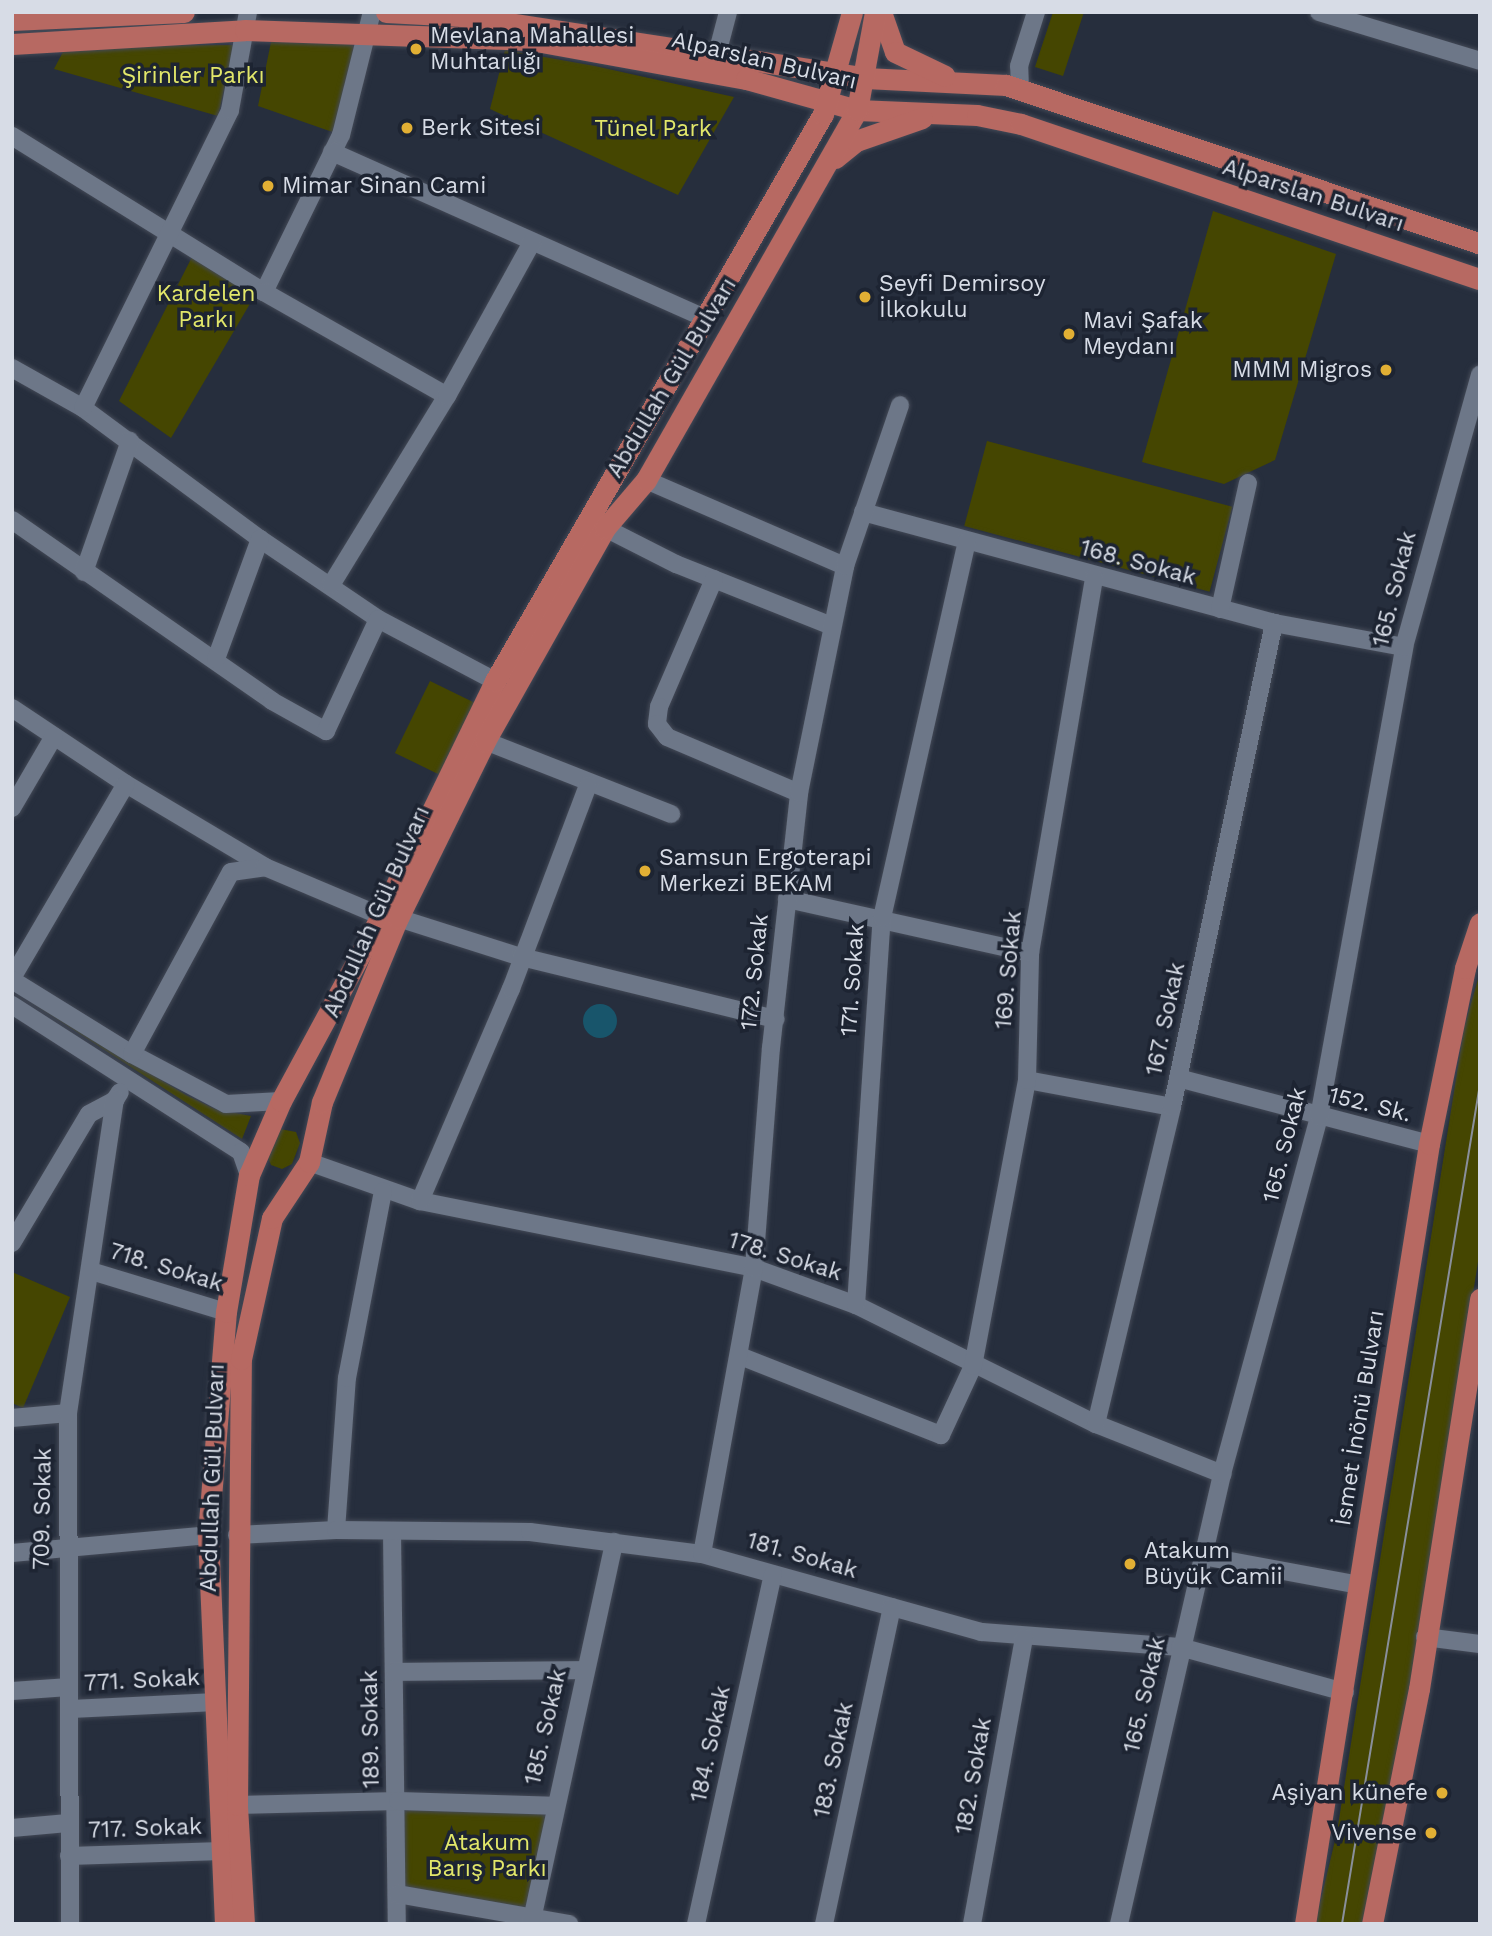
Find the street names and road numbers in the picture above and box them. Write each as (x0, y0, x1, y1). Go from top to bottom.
street label: Alparslan Bulvarı (669, 26, 859, 96)
street label: Alparslan Bulvarı (1219, 154, 1407, 238)
street label: Abdullah Gül Bulvarı (601, 273, 743, 483)
street label: 165. Sokak (1367, 529, 1423, 649)
street label: 168. Sokak (1077, 534, 1199, 592)
street label: Abdullah Gül Bulvarı (318, 802, 436, 1022)
street label: 169. Sokak (990, 910, 1028, 1030)
street label: 172. Sokak (735, 913, 775, 1031)
street label: 171. Sokak (835, 923, 871, 1037)
street label: 167. Sokak (1141, 960, 1191, 1078)
street label: 152. Sk. (1326, 1081, 1414, 1129)
street label: 165. Sokak (1257, 1085, 1313, 1205)
street label: 178. Sokak (725, 1227, 845, 1287)
street label: 718. Sokak (106, 1238, 226, 1298)
street label: İsmet İnönü Bulvarı (1329, 1308, 1391, 1528)
street label: Abdullah Gül Bulvarı (195, 1363, 231, 1593)
street label: 709. Sokak (28, 1448, 58, 1570)
street label: 181. Sokak (744, 1527, 860, 1585)
street label: 165. Sokak (1118, 1635, 1172, 1755)
street label: 771. Sokak (83, 1664, 201, 1698)
street label: 185. Sokak (519, 1666, 573, 1788)
street label: 189. Sokak (356, 1670, 386, 1788)
street label: 184. Sokak (685, 1683, 737, 1805)
street label: 183. Sokak (808, 1700, 860, 1820)
street label: 182. Sokak (950, 1716, 998, 1836)
street label: 717. Sokak (88, 1813, 202, 1845)

